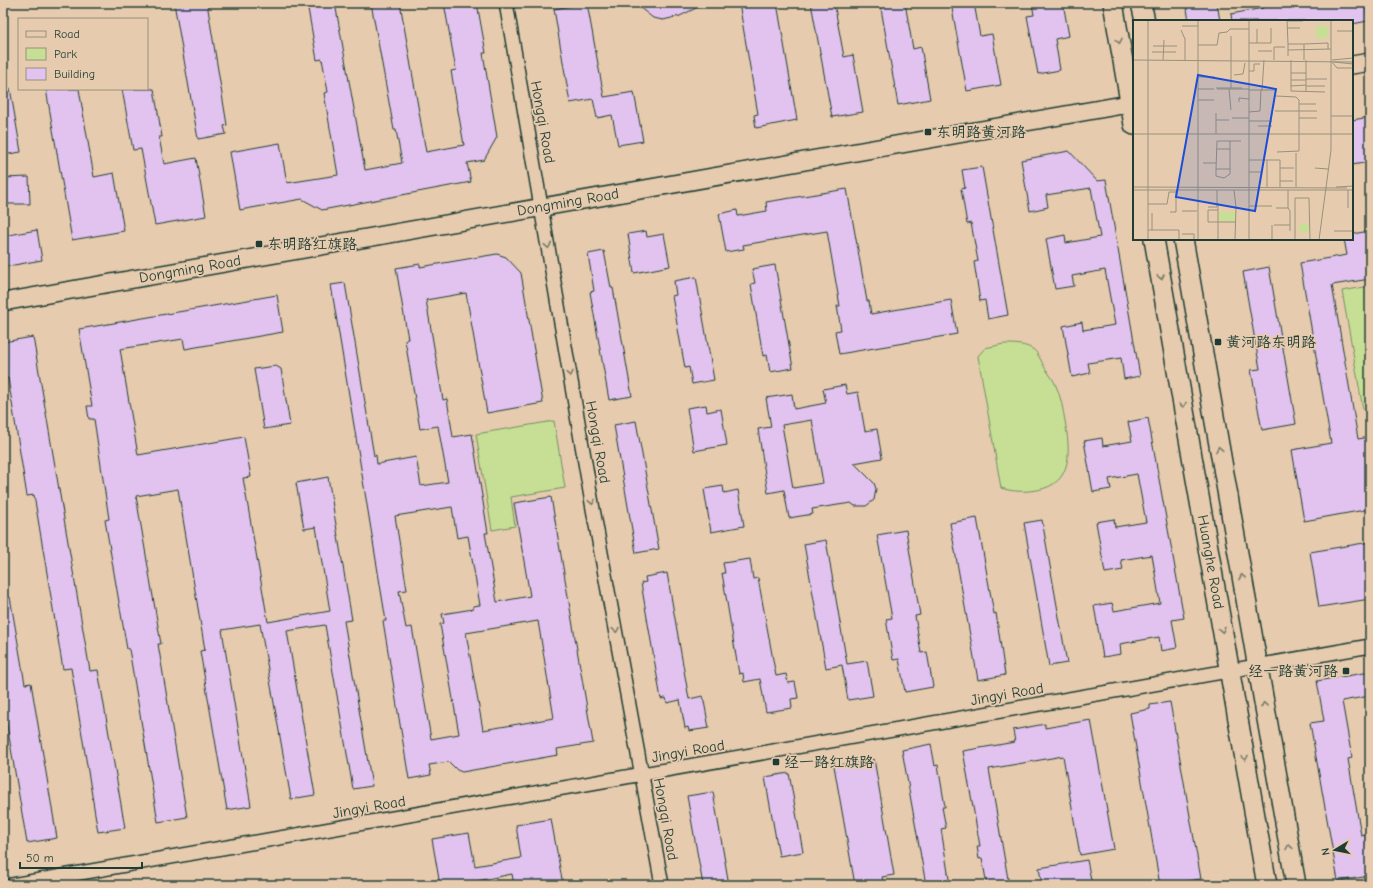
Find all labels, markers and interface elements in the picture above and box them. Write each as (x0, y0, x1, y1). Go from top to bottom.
legend (18, 18, 148, 90)
inset map (1133, 20, 1353, 240)
text: Road (54, 27, 80, 41)
one-way arrow (1115, 38, 1123, 45)
text: Park (54, 47, 77, 61)
text: Building (54, 67, 95, 81)
street label: Hongqi Road (527, 79, 559, 165)
place label: 东明路黄河路 (936, 123, 1026, 141)
marker: 东明路黄河路 (923, 127, 933, 137)
street label: Dongming Road (516, 184, 620, 220)
place label: 东明路红旗路 (267, 235, 357, 253)
marker: 东明路红旗路 (254, 239, 264, 249)
one-way arrow (543, 243, 552, 249)
street label: Dongming Road (138, 251, 242, 287)
one-way arrow (1156, 274, 1164, 281)
place label: 黄河路东明路 (1226, 333, 1316, 351)
marker: 黄河路东明路 (1213, 337, 1223, 347)
one-way arrow (565, 371, 574, 377)
street label: Hongqi Road (582, 399, 614, 485)
one-way arrow (1178, 402, 1187, 409)
one-way arrow (1216, 446, 1224, 452)
one-way arrow (587, 499, 596, 505)
street label: Huanghe Road (1194, 513, 1228, 611)
one-way arrow (1238, 574, 1247, 580)
one-way arrow (611, 627, 619, 633)
one-way arrow (1218, 627, 1226, 633)
place label: 经一路黄河路 (1248, 662, 1338, 680)
marker: 经一路黄河路 (1341, 666, 1351, 676)
street label: Jingyi Road (969, 679, 1045, 709)
one-way arrow (1260, 702, 1269, 708)
street label: Jingyi Road (650, 736, 726, 766)
place label: 经一路红旗路 (784, 753, 874, 771)
one-way arrow (1240, 755, 1249, 761)
marker: 经一路红旗路 (771, 757, 781, 767)
street label: Hongqi Road (650, 776, 682, 862)
street label: Jingyi Road (331, 792, 407, 822)
north arrow (1315, 830, 1355, 870)
scale bar (20, 844, 142, 870)
one-way arrow (1285, 844, 1294, 850)
text: N (1319, 847, 1333, 856)
text: 50 m (26, 851, 54, 865)

